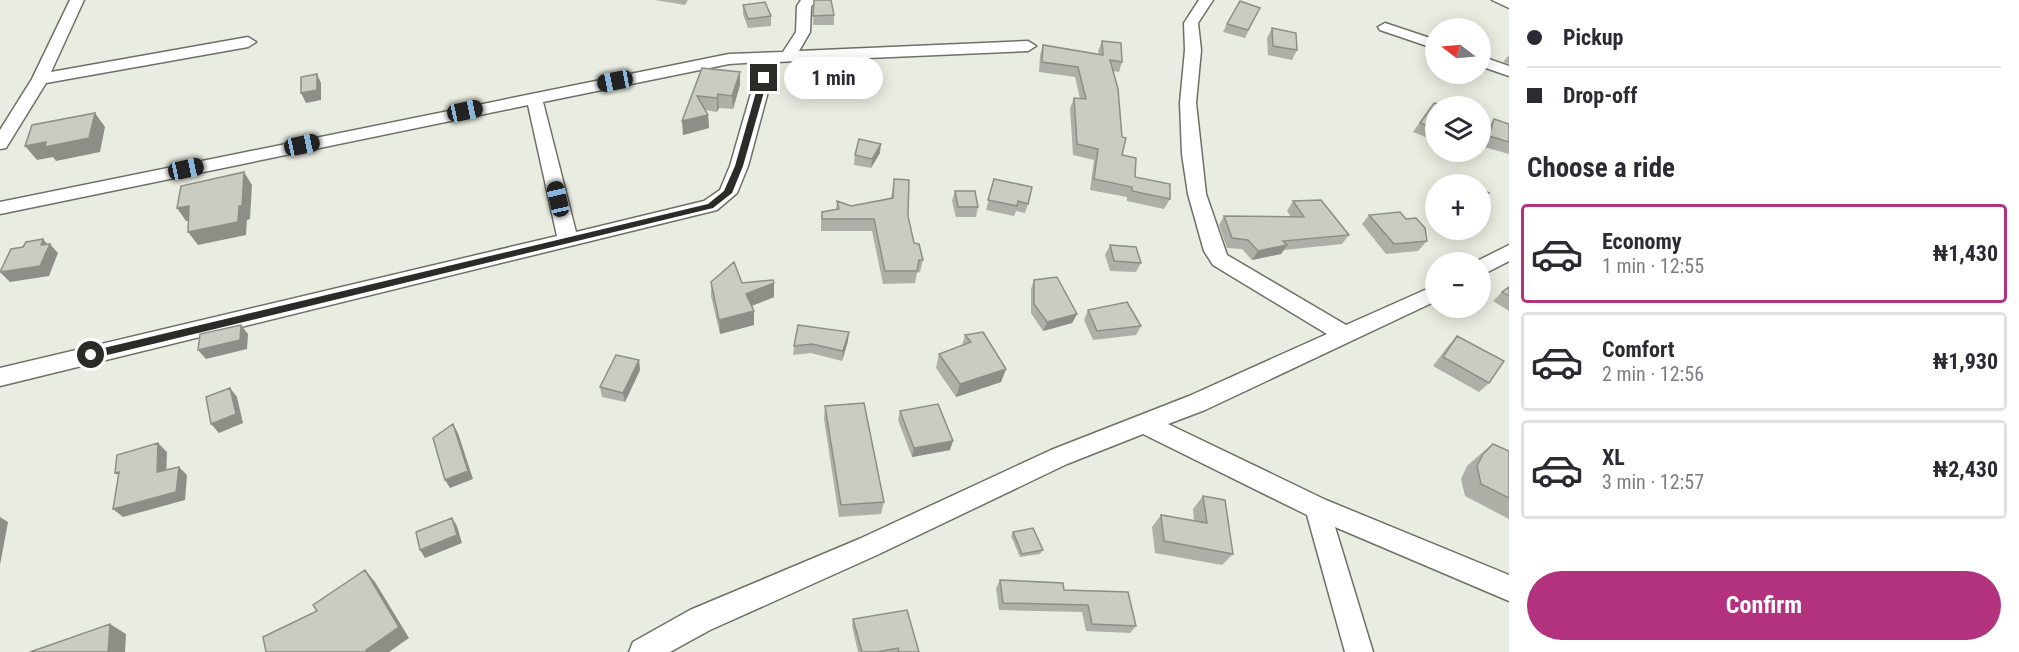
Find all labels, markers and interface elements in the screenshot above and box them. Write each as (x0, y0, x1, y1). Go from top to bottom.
north arrow (1425, 18, 1491, 84)
map controls (1425, 18, 1491, 318)
text: Pickup (1563, 25, 1623, 50)
callout: 1 min (785, 57, 884, 99)
route end (750, 64, 777, 91)
text: 1 min (811, 66, 856, 90)
car (596, 69, 634, 93)
text: Drop-off (1563, 83, 1637, 108)
button: layers (1425, 96, 1491, 162)
car (446, 98, 484, 124)
car (283, 132, 321, 158)
text: Choose a ride (1527, 152, 1675, 184)
car (167, 156, 205, 182)
button: + (1425, 174, 1491, 240)
car (545, 179, 571, 219)
icon: car (1530, 227, 1584, 281)
text: Economy (1602, 229, 1682, 254)
text: ₦1,430 (1932, 241, 1998, 266)
button: − (1425, 252, 1491, 318)
text: 1 min · 12:55 (1602, 254, 1704, 278)
icon: car (1530, 335, 1584, 389)
text: Comfort (1602, 337, 1675, 362)
route start (77, 341, 104, 368)
text: ₦1,930 (1932, 349, 1998, 374)
text: 2 min · 12:56 (1602, 362, 1704, 386)
icon: car (1530, 443, 1584, 497)
text: XL (1602, 445, 1625, 470)
text: ₦2,430 (1932, 457, 1998, 482)
text: 3 min · 12:57 (1602, 470, 1704, 494)
button: Confirm (1527, 571, 2001, 640)

